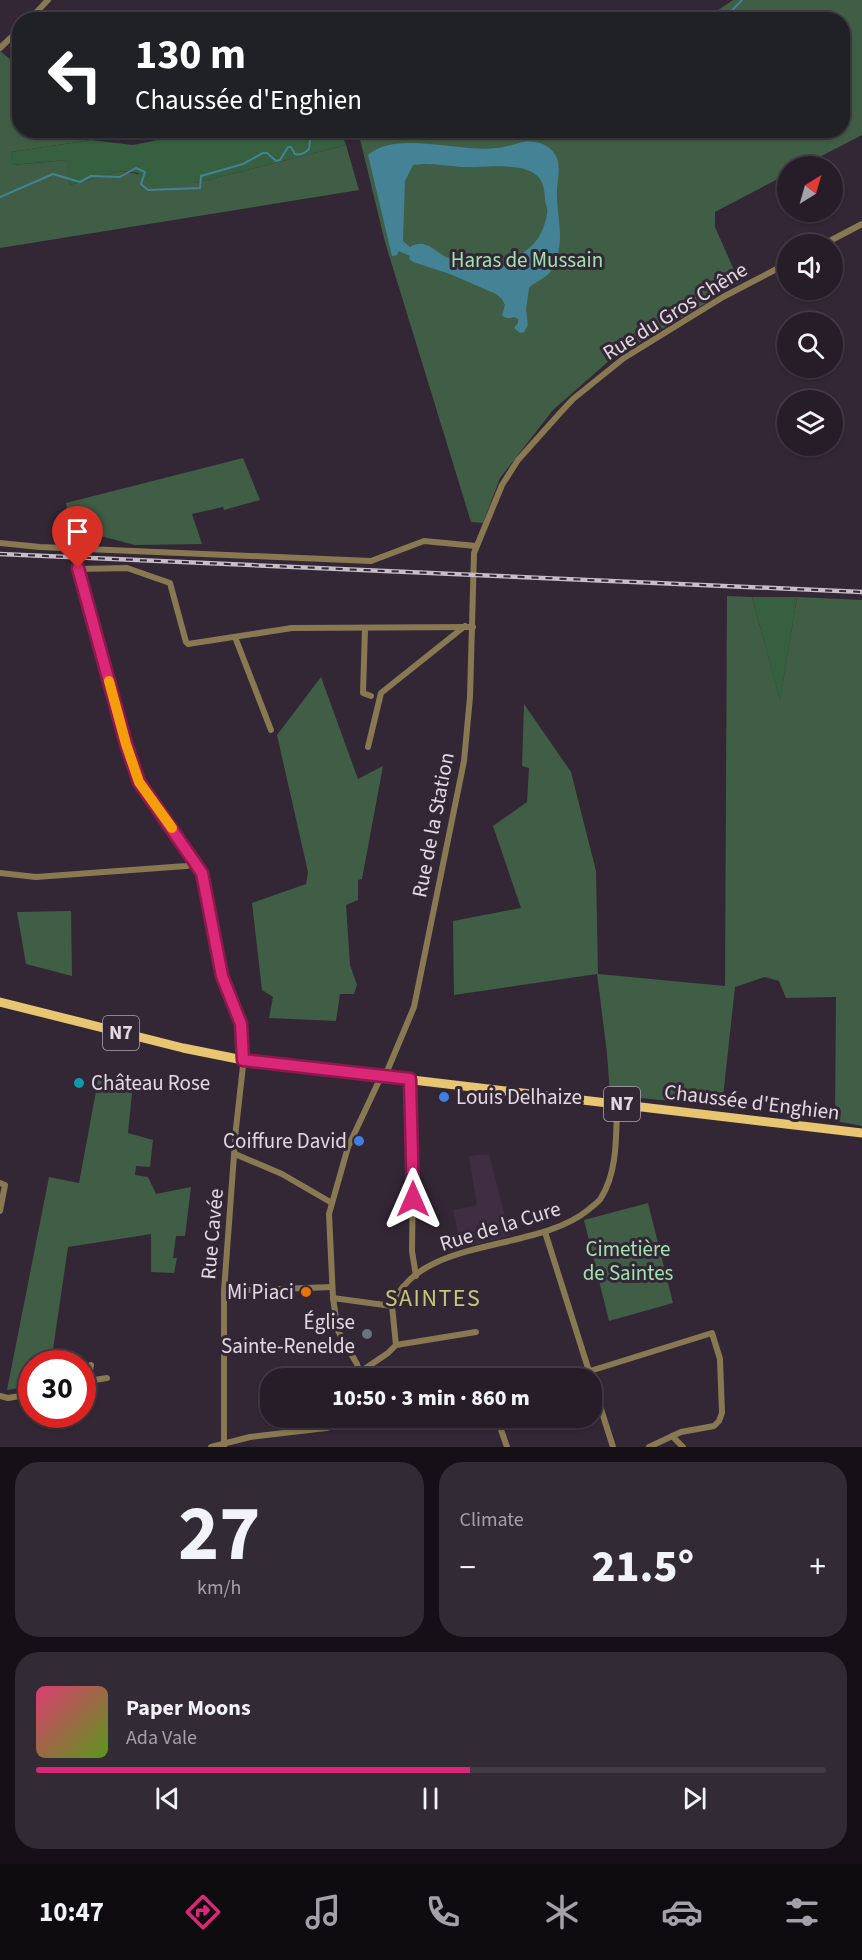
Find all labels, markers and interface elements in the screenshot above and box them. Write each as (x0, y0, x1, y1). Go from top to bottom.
text: 130 m (135, 25, 246, 85)
icon: left (36, 36, 114, 114)
text: Chaussée d'Enghien (135, 81, 362, 120)
north arrow (777, 156, 843, 222)
map controls (777, 156, 843, 456)
button: sound (777, 234, 843, 300)
park label: Haras de Mussain (451, 245, 603, 275)
street label: Rue du Gros Chêne (597, 254, 753, 368)
button: search (777, 312, 843, 378)
button: layers (777, 390, 843, 456)
pin (52, 506, 103, 568)
icon: arrive (61, 515, 94, 548)
street label: Rue de la Station (404, 750, 462, 900)
road number: N7 (103, 1016, 139, 1050)
place label: Château Rose (91, 1068, 210, 1098)
marker: Château Rose (72, 1076, 86, 1090)
street label: Chaussée d'Enghien (663, 1076, 841, 1128)
place label: Louis Delhaize (456, 1082, 582, 1112)
road number: N7 (604, 1087, 640, 1121)
marker: Louis Delhaize (437, 1090, 451, 1104)
place label: Coiffure David (223, 1126, 347, 1156)
marker: Coiffure David (352, 1134, 366, 1148)
position arrow (381, 1167, 445, 1231)
street label: Rue Cavée (193, 1187, 231, 1281)
street label: Rue de la Cure (436, 1193, 564, 1259)
park label: Cimetière de Saintes (583, 1234, 674, 1288)
place label: Mi Piaci (227, 1277, 294, 1307)
district label: SAINTES (385, 1281, 481, 1316)
marker: Mi Piaci (299, 1285, 313, 1299)
place label: Église Sainte-Renelde (221, 1307, 355, 1361)
marker: Église Sainte-Renelde (360, 1327, 374, 1341)
speed limit sign: 30 (18, 1350, 96, 1428)
text: 10:50 · 3 min · 860 m (332, 1382, 530, 1414)
text: 27 (178, 1479, 260, 1590)
text: Climate (460, 1506, 524, 1534)
text: 21.5° (591, 1535, 694, 1599)
text: − (460, 1544, 476, 1591)
text: + (810, 1544, 826, 1591)
text: km/h (197, 1574, 241, 1602)
text: Paper Moons (126, 1692, 251, 1724)
text: Ada Vale (126, 1724, 197, 1752)
icon: previous (151, 1782, 184, 1815)
icon: pause (414, 1782, 447, 1815)
icon: next (678, 1782, 711, 1815)
icon: directions (182, 1891, 224, 1933)
icon: music (302, 1891, 344, 1933)
icon: phone (422, 1891, 464, 1933)
icon: climate (541, 1891, 583, 1933)
icon: car (661, 1891, 703, 1933)
icon: filters (781, 1891, 823, 1933)
text: 10:47 (39, 1893, 104, 1932)

